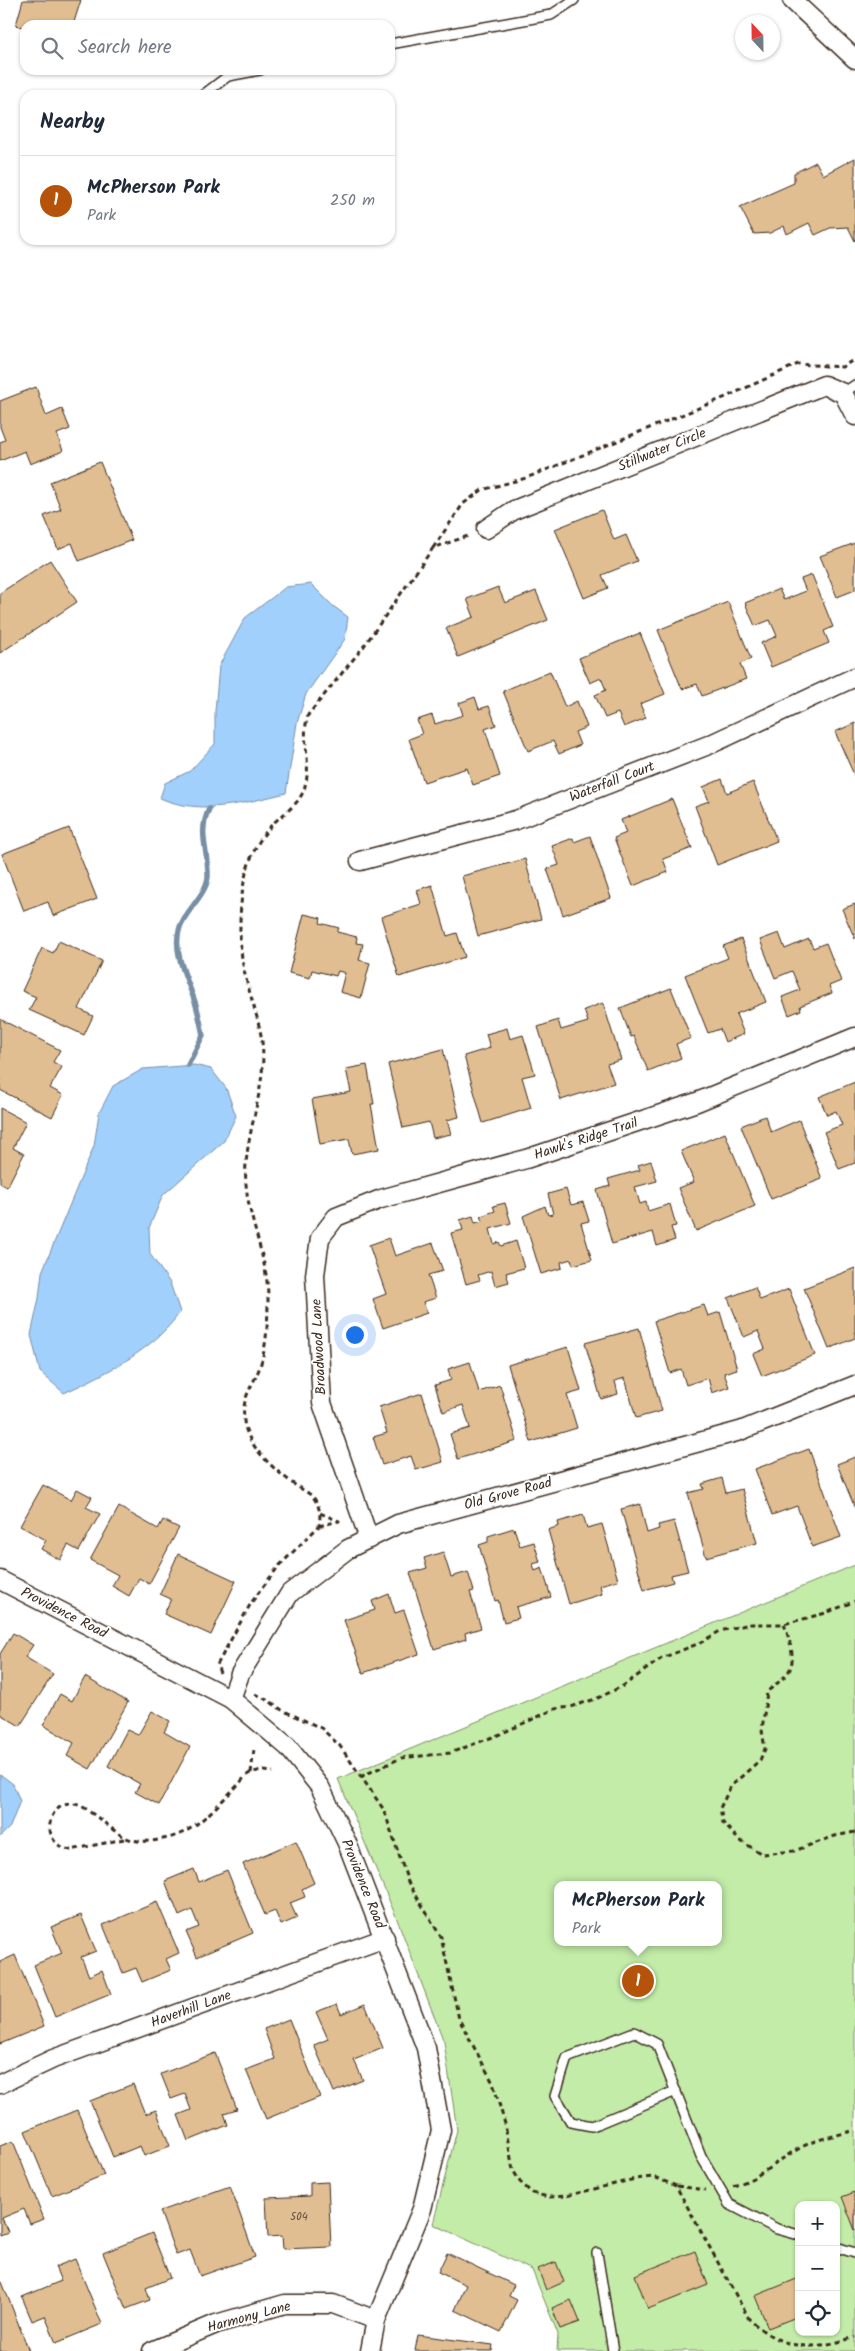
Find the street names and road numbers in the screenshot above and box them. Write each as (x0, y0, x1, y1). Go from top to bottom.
street label: Stillwater Circle (615, 422, 710, 478)
street label: Waterfall Court (566, 755, 658, 808)
street label: Hawk's Ridge Trail (531, 1112, 641, 1166)
street label: Broadwood Lane (305, 1298, 333, 1396)
street label: Old Grove Road (462, 1471, 555, 1516)
street label: Providence Road (17, 1582, 112, 1645)
street label: Providence Road (335, 1836, 391, 1933)
street label: Haverhill Lane (148, 1984, 235, 2034)
street label: Harmony Lane (205, 2295, 294, 2339)

